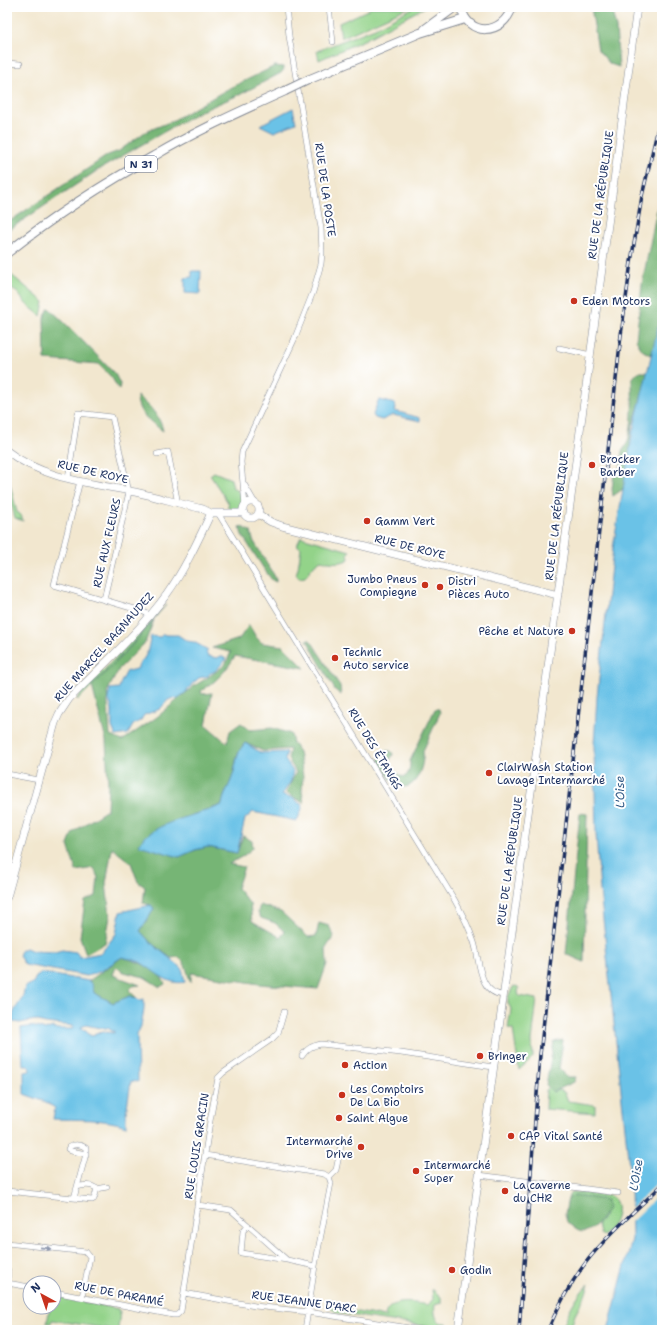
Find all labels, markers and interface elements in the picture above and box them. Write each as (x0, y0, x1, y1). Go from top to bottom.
street label: RUE DE LA RÉPUBLIQUE (584, 130, 617, 260)
street label: RUE DE LA POSTE (311, 142, 339, 238)
road number: N 31 (125, 156, 157, 172)
place label: Eden Motors (582, 294, 650, 309)
marker: Eden Motors (569, 296, 579, 306)
street label: RUE DE LA RÉPUBLIQUE (541, 451, 572, 581)
place label: Brocker Barber (600, 452, 640, 480)
street label: RUE DE ROYE (56, 457, 130, 487)
marker: Brocker Barber (587, 460, 597, 470)
street label: RUE AUX FLEURS (89, 497, 125, 589)
place label: Gamm Vert (375, 514, 435, 529)
marker: Gamm Vert (362, 516, 372, 526)
street label: RUE DE ROYE (373, 531, 447, 563)
place label: Jumbo Pneus Compiegne (347, 572, 417, 600)
place label: Distri Pièces Auto (448, 574, 510, 602)
marker: Jumbo Pneus Compiegne (420, 580, 430, 590)
marker: Distri Pièces Auto (435, 582, 445, 592)
street label: RUE MARCEL BAGNAUDEZ (51, 589, 157, 705)
place label: Pêche et Nature (478, 624, 564, 639)
marker: Pêche et Nature (567, 626, 577, 636)
place label: Technic Auto service (343, 645, 409, 673)
marker: Technic Auto service (330, 653, 340, 663)
street label: RUE DES ÉTANGS (345, 705, 406, 793)
place label: ClairWash Station Lavage Intermarché (497, 760, 605, 788)
marker: ClairWash Station Lavage Intermarché (484, 768, 494, 778)
water label: L'Oise (612, 775, 628, 808)
street label: RUE DE LA RÉPUBLIQUE (493, 796, 526, 926)
place label: Bringer (488, 1049, 527, 1064)
marker: Bringer (475, 1051, 485, 1061)
place label: Action (353, 1058, 387, 1073)
marker: Action (340, 1060, 350, 1070)
place label: Les Comptoirs De La Bio (350, 1082, 424, 1110)
marker: Les Comptoirs De La Bio (337, 1090, 347, 1100)
street label: RUE LOUIS GRACIN (181, 1092, 213, 1200)
place label: Saint Algue (347, 1111, 408, 1126)
marker: Saint Algue (334, 1113, 344, 1123)
place label: CAP Vital Santé (519, 1129, 603, 1144)
marker: CAP Vital Santé (506, 1131, 516, 1141)
place label: Intermarché Drive (286, 1134, 353, 1162)
marker: Intermarché Drive (356, 1142, 366, 1152)
water label: L'Oise (625, 1157, 647, 1192)
place label: Intermarché Super (424, 1158, 491, 1186)
marker: Intermarché Super (411, 1166, 421, 1176)
place label: La caverne du CHR (513, 1178, 571, 1206)
marker: La caverne du CHR (500, 1186, 510, 1196)
one-way arrow (40, 1244, 52, 1251)
place label: Godin (460, 1263, 492, 1278)
marker: Godin (447, 1265, 457, 1275)
north arrow (22, 1275, 62, 1315)
street label: RUE DE PARAMÉ (73, 1277, 165, 1310)
text: N (28, 1279, 44, 1296)
street label: RUE JEANNE D'ARC (251, 1287, 357, 1317)

